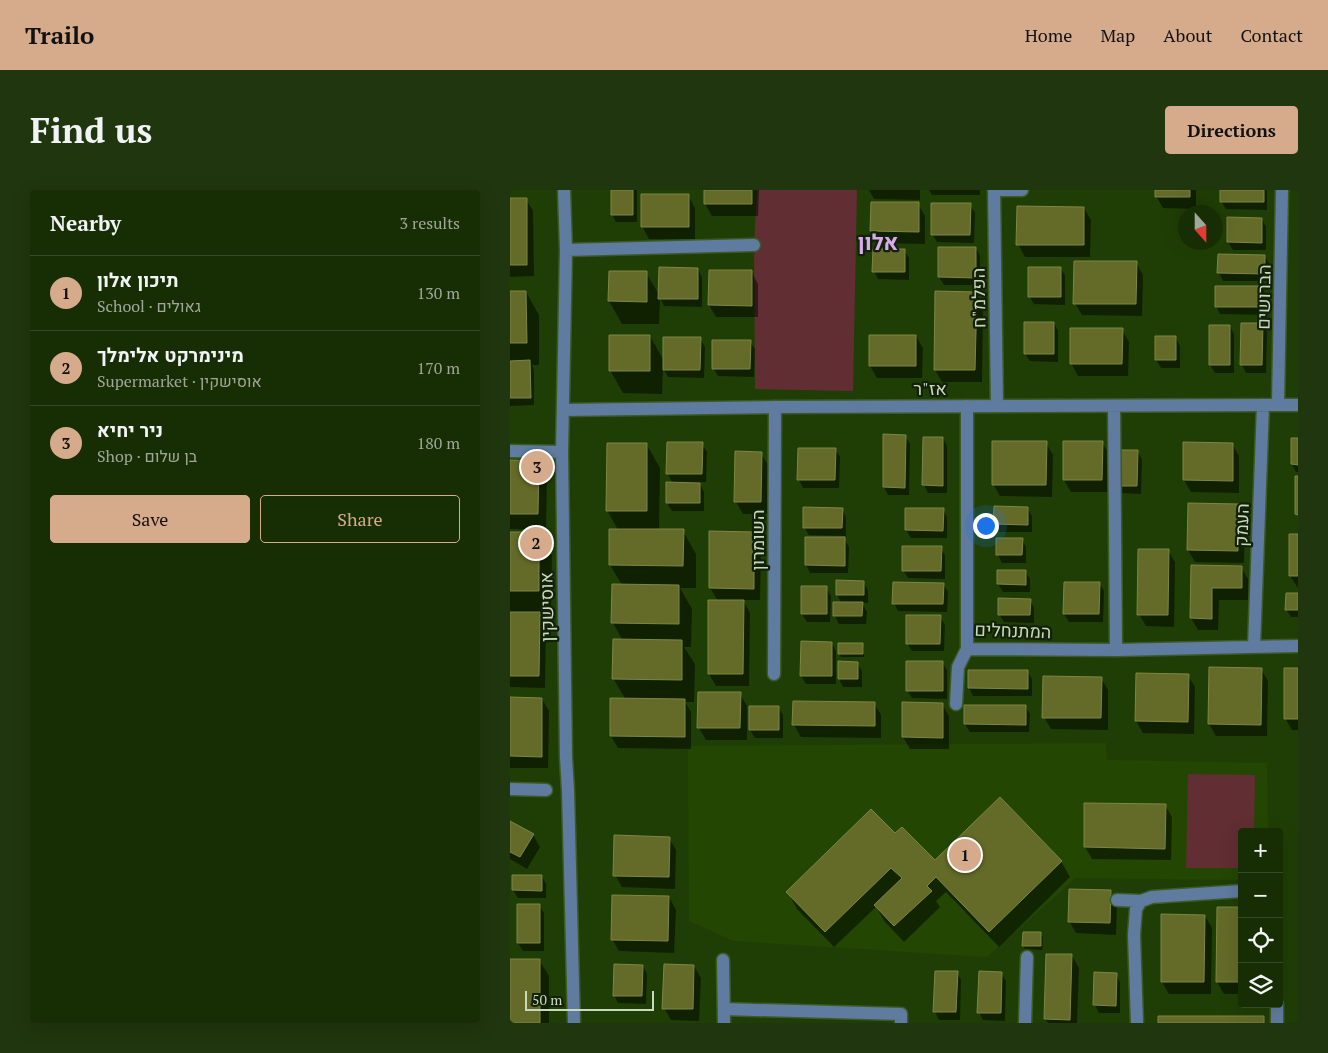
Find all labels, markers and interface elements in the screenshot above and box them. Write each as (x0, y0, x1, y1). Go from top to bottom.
text: Trailo (25, 19, 94, 51)
text: Home (1025, 23, 1072, 47)
text: Map (1100, 23, 1135, 47)
text: About (1163, 23, 1212, 47)
text: Contact (1240, 23, 1303, 47)
button: Directions (1165, 106, 1298, 154)
text: Find us (30, 107, 152, 153)
north arrow (1178, 205, 1223, 250)
text: Nearby (50, 209, 121, 237)
text: 3 results (400, 212, 460, 234)
district label: אלון (858, 227, 898, 256)
street label: הברושים (1250, 264, 1276, 330)
text: תיכון אלון (97, 267, 178, 292)
street label: הפלמ"ח (965, 268, 991, 328)
text: 1 (61, 282, 71, 304)
text: 130 m (417, 282, 460, 304)
text: School · גאולים (97, 295, 201, 317)
text: מינימרקט אלימלך (97, 342, 244, 367)
text: 2 (61, 357, 71, 379)
text: 170 m (417, 357, 460, 379)
text: Supermarket · אוסישקין (97, 370, 262, 392)
street label: אז"ר (913, 376, 947, 400)
text: ניר יחיא (97, 417, 163, 442)
text: 3 (61, 432, 71, 454)
text: 180 m (417, 432, 460, 454)
text: Shop · בן שלום (97, 445, 197, 467)
pin: 3 (521, 448, 553, 486)
button: Save (50, 495, 250, 543)
button: Share (260, 495, 460, 543)
street label: העמק (1228, 503, 1254, 547)
street label: השומרון (745, 510, 769, 570)
your location (973, 513, 999, 539)
pin: 2 (520, 524, 552, 562)
street label: אוסישקין (533, 572, 559, 642)
street label: המתנחלים (974, 617, 1052, 643)
map controls (1238, 828, 1283, 1008)
button: + (1238, 828, 1283, 873)
pin: 1 (949, 836, 981, 874)
button: − (1238, 873, 1283, 918)
button: locate (1238, 918, 1283, 963)
button: layers (1238, 963, 1283, 1008)
scale bar (525, 988, 654, 1011)
text: 50 m (532, 990, 562, 1009)

